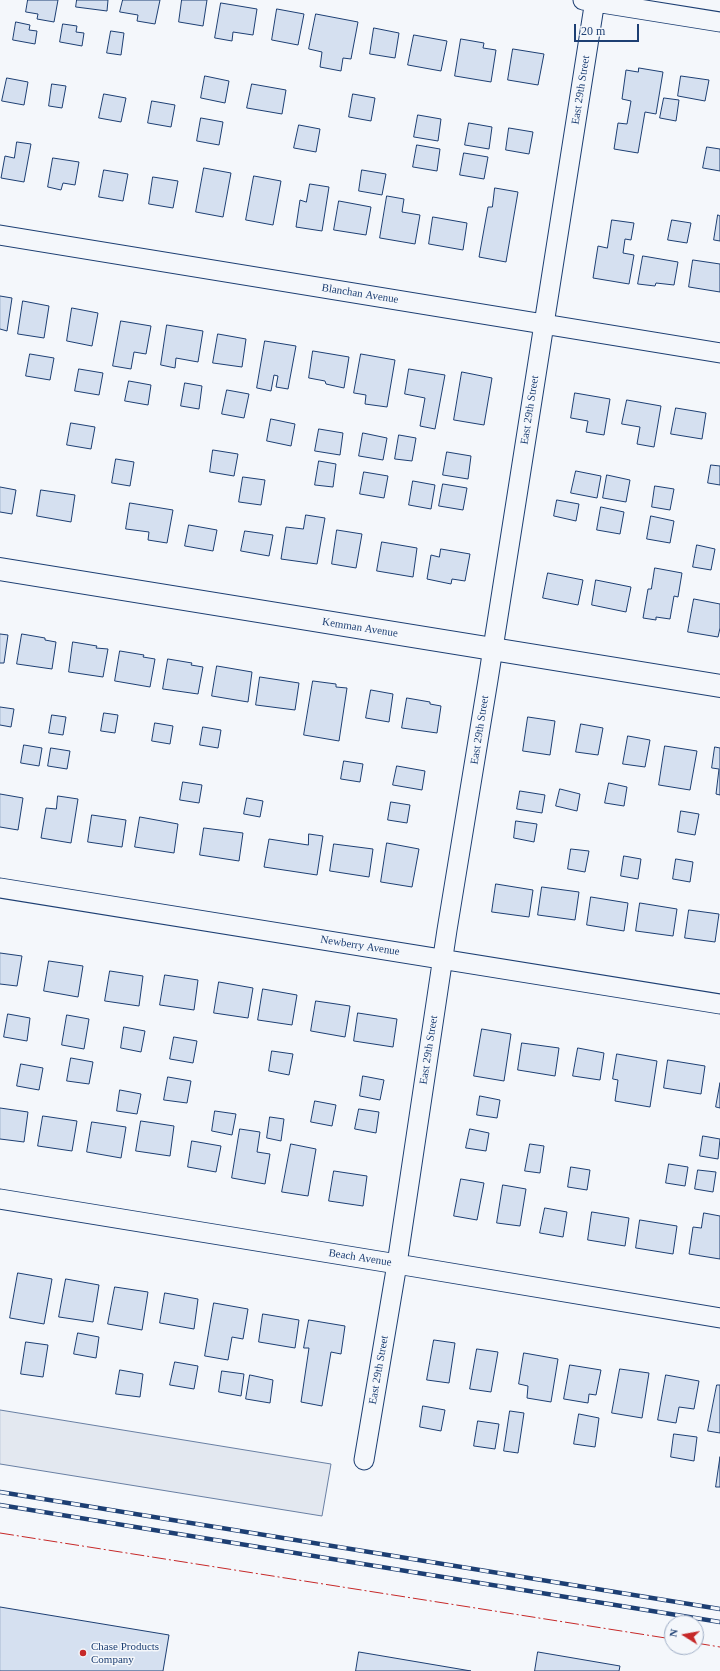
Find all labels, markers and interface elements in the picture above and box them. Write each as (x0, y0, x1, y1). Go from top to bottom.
scale bar (576, 16, 641, 42)
text: 20 m (581, 24, 605, 38)
street label: East 29th Street (569, 55, 593, 125)
street label: Blanchan Avenue (321, 281, 399, 307)
street label: East 29th Street (518, 375, 542, 445)
street label: Kemman Avenue (321, 616, 399, 640)
street label: East 29th Street (468, 695, 492, 765)
street label: Newberry Avenue (319, 933, 401, 959)
street label: East 29th Street (417, 1015, 441, 1085)
street label: Beach Avenue (328, 1247, 392, 1269)
street label: East 29th Street (366, 1335, 392, 1405)
north arrow (664, 1615, 704, 1655)
text: N (667, 1628, 680, 1638)
place label: Chase Products Company (91, 1640, 159, 1666)
marker: Chase Products Company (78, 1648, 88, 1658)

